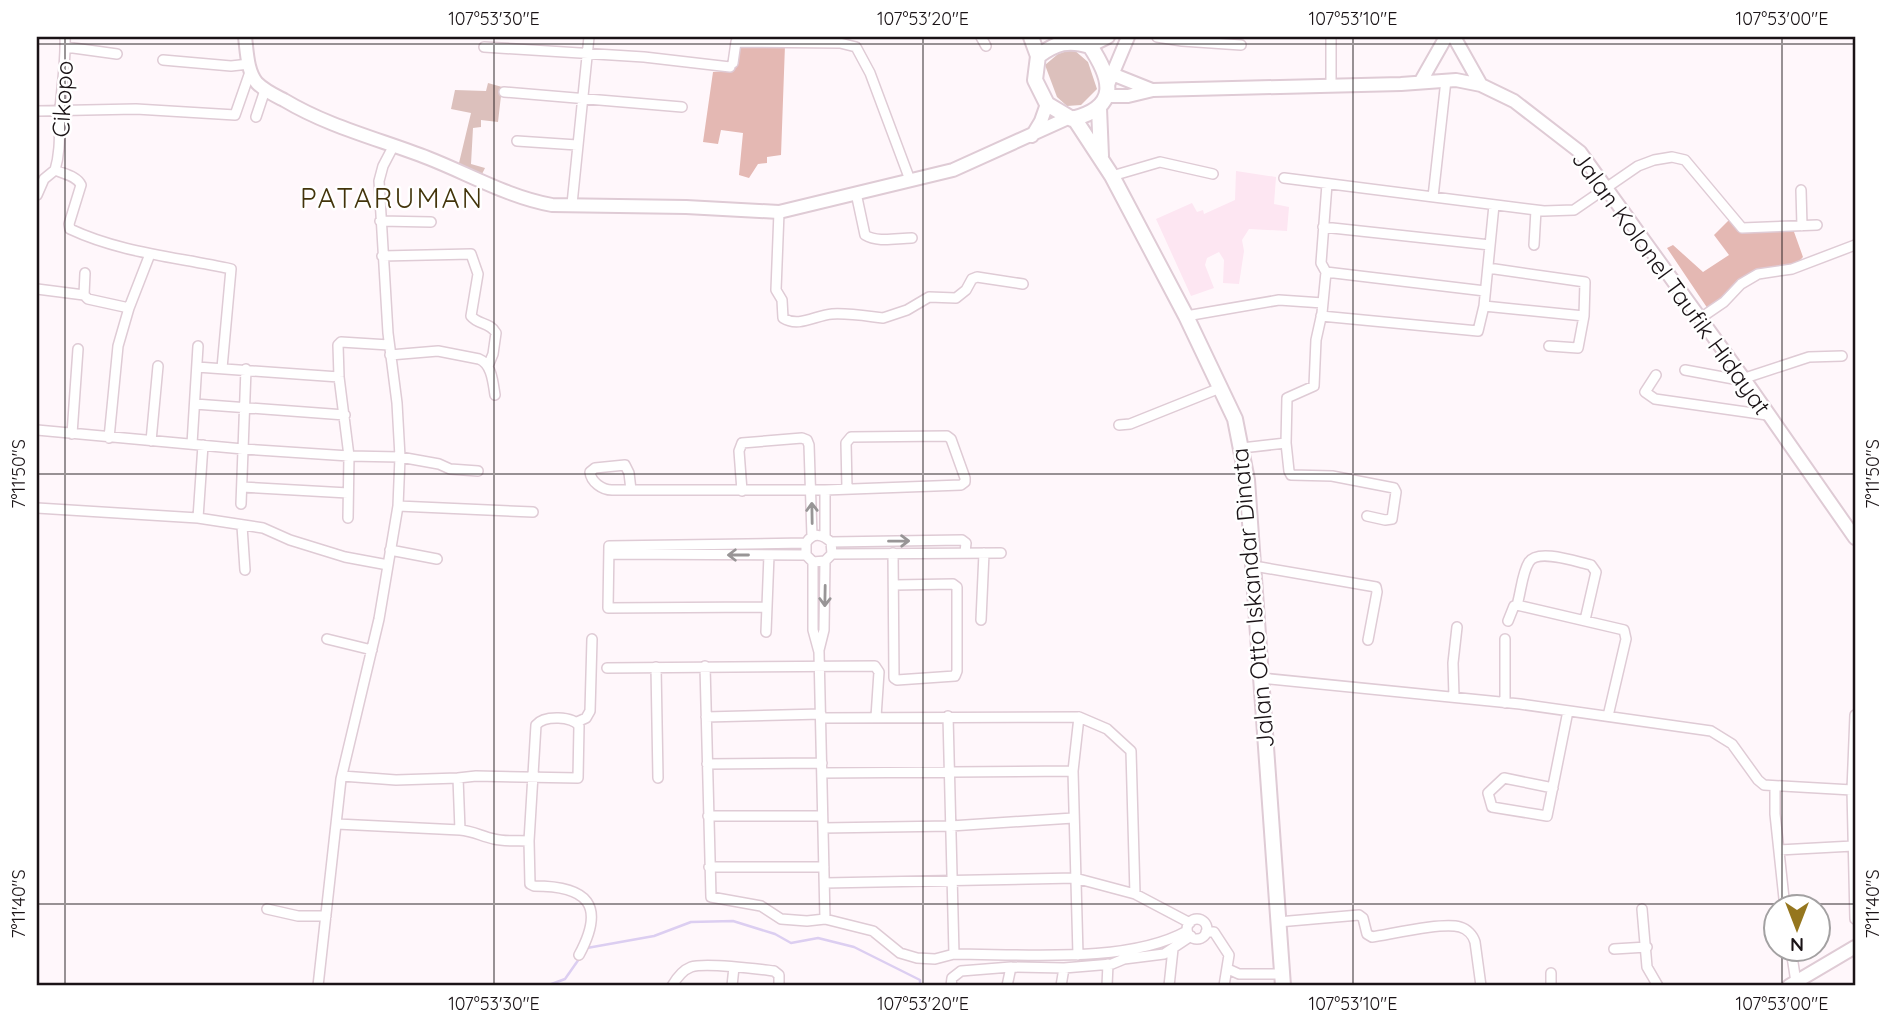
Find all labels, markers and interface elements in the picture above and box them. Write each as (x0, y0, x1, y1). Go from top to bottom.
text: 107°53'30"E (448, 7, 540, 30)
text: 107°53'20"E (877, 7, 969, 30)
text: 107°53'10"E (1309, 7, 1397, 30)
text: 107°53'00"E (1736, 7, 1828, 30)
street label: Cikopo (45, 60, 79, 138)
street label: Jalan Kolonel Taufik Hidayat (1566, 144, 1778, 420)
district label: PATARUMAN (300, 180, 484, 215)
text: 7°11'50"S (7, 439, 30, 509)
text: 7°11'50"S (1861, 439, 1884, 509)
street label: Jalan Otto Iskandar Dinata (1224, 447, 1280, 749)
one-way arrow (805, 502, 819, 525)
one-way arrow (888, 534, 911, 547)
one-way arrow (727, 548, 750, 562)
one-way arrow (818, 584, 831, 607)
text: 7°11'40"S (7, 869, 30, 939)
text: 7°11'40"S (1861, 869, 1884, 939)
north arrow (1762, 894, 1832, 964)
text: N (1790, 933, 1804, 957)
text: 107°53'30"E (448, 992, 540, 1015)
text: 107°53'20"E (877, 992, 969, 1015)
text: 107°53'10"E (1309, 992, 1397, 1015)
text: 107°53'00"E (1736, 992, 1828, 1015)

